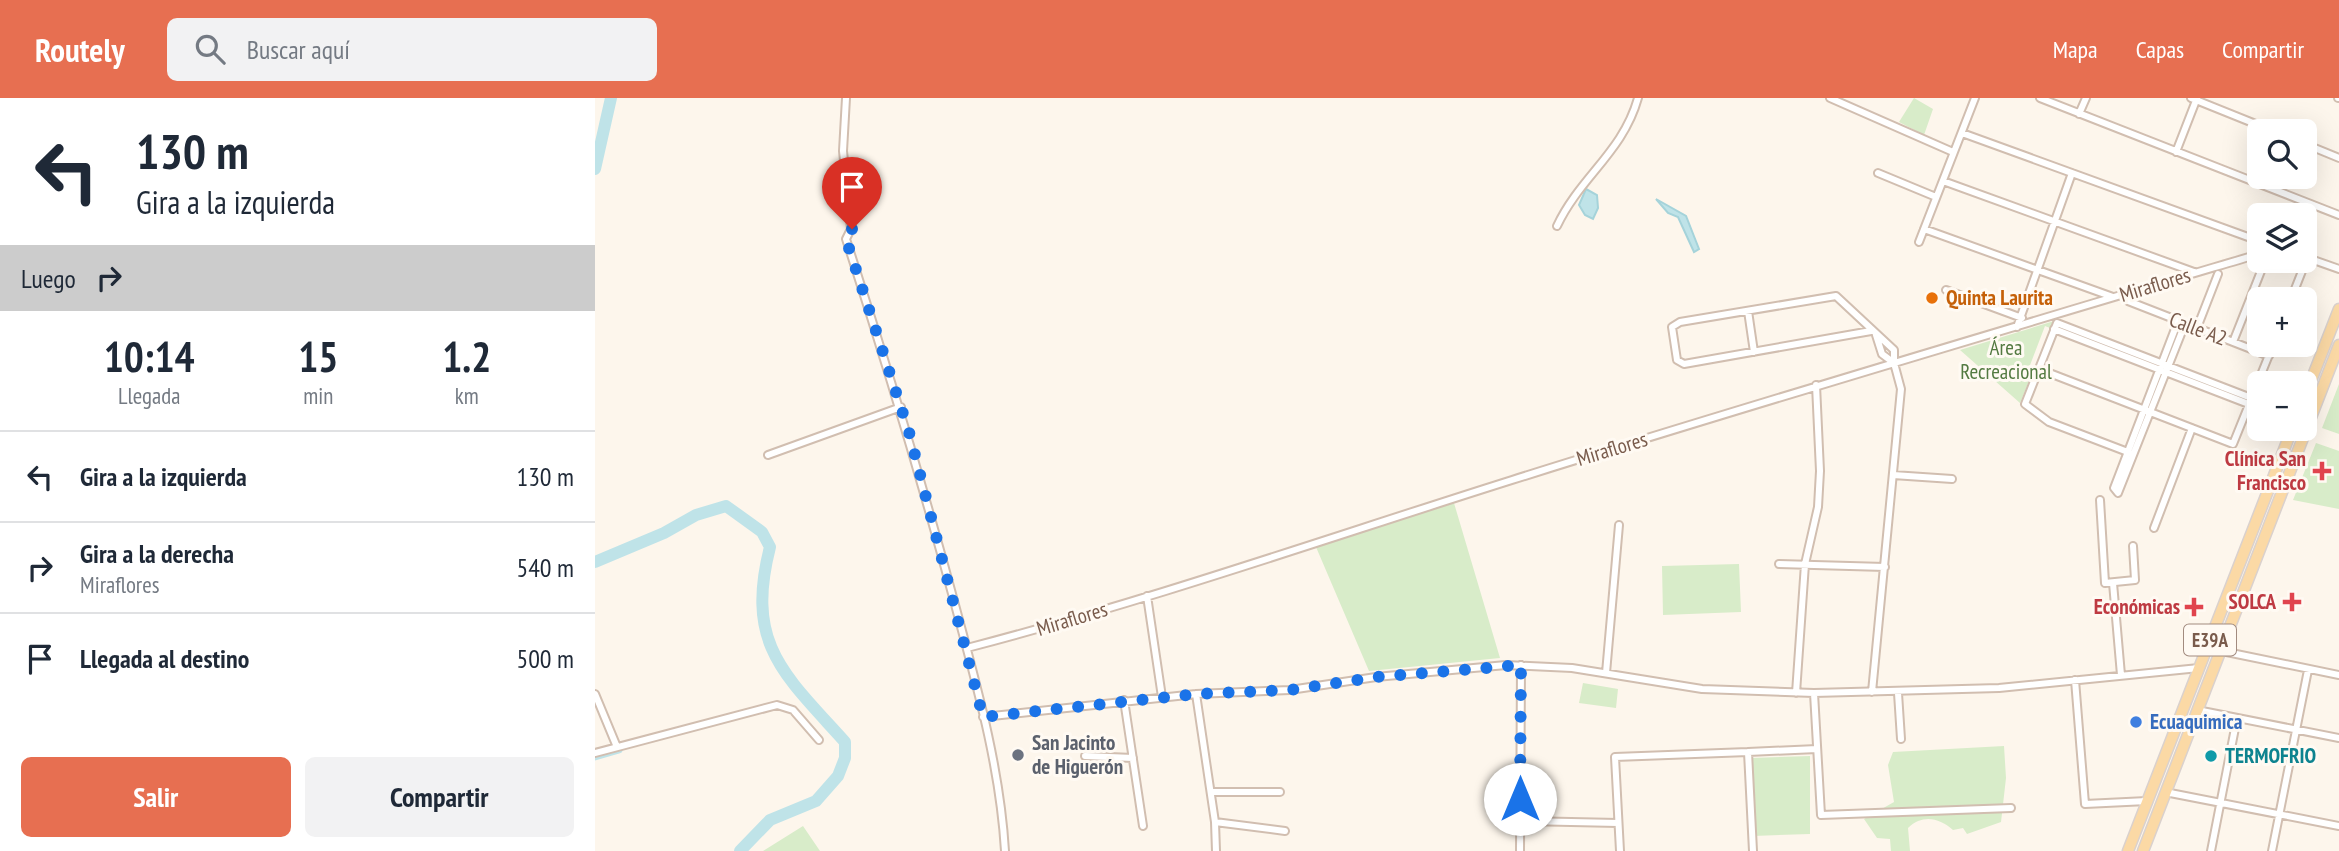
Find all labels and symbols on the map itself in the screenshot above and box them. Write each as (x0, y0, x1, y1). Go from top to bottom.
pin (822, 157, 882, 229)
street label: Miraflores (2116, 261, 2193, 308)
place label: Quinta Laurita (1946, 284, 2053, 311)
marker: Quinta Laurita (1924, 290, 1940, 306)
street label: Calle A2 (2166, 305, 2231, 352)
park label: Área Recreacional (1960, 334, 2052, 385)
street label: Miraflores (1573, 425, 1650, 472)
place label: Clínica San Francisco (2225, 445, 2306, 496)
marker: Clínica San Francisco (2312, 461, 2332, 481)
place label: SOLCA (2229, 588, 2276, 615)
marker: SOLCA (2282, 592, 2302, 612)
place label: Económicas (2094, 593, 2180, 620)
street label: Miraflores (1033, 595, 1110, 642)
marker: Económicas (2186, 599, 2202, 615)
road number: E39A (2184, 624, 2236, 656)
place label: Ecuaquimica (2150, 708, 2243, 735)
marker: Ecuaquimica (2128, 714, 2144, 730)
place label: San Jacinto de Higuerón (1032, 729, 1123, 780)
place label: TERMOFRIO (2225, 742, 2316, 769)
marker: San Jacinto de Higuerón (1010, 747, 1026, 763)
marker: TERMOFRIO (2203, 748, 2219, 764)
position arrow (1483, 762, 1557, 836)

